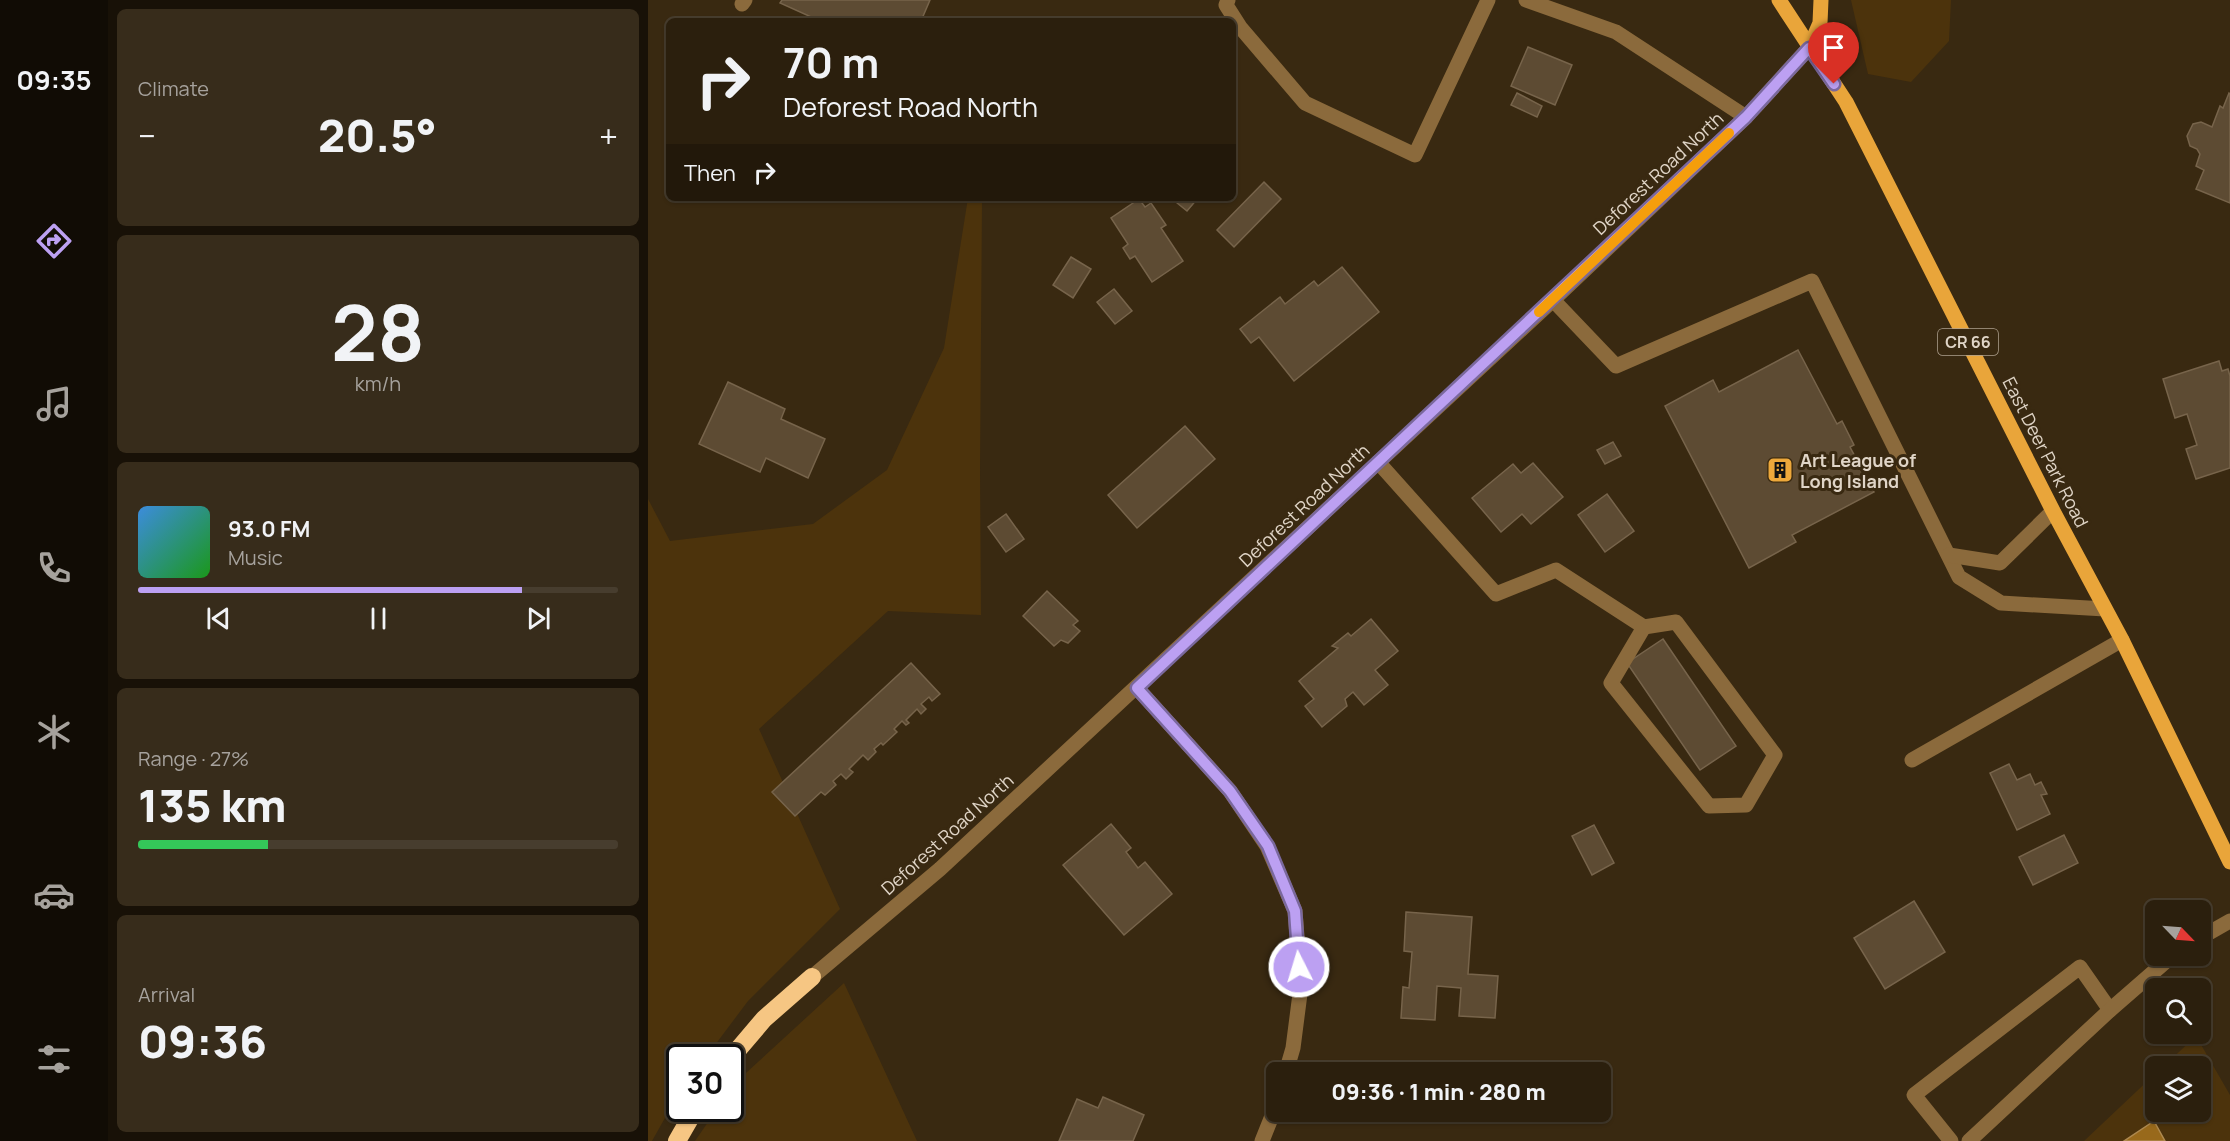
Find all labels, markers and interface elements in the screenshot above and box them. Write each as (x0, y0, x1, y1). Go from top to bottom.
pin (1808, 22, 1859, 84)
icon: arrive (1817, 31, 1850, 64)
text: 70 m (783, 33, 879, 91)
icon: right (684, 42, 762, 120)
text: 09:35 (16, 61, 92, 98)
text: Climate (138, 75, 209, 102)
text: Deforest Road North (783, 88, 1038, 125)
text: 20.5° (318, 104, 437, 166)
street label: Deforest Road North (1588, 106, 1728, 240)
text: − (138, 113, 156, 158)
text: + (599, 113, 618, 158)
icon: right (748, 156, 781, 189)
text: Then (684, 158, 736, 188)
icon: directions (33, 220, 75, 262)
text: 28 (331, 278, 425, 384)
road number: CR 66 (1938, 329, 1998, 355)
text: km/h (355, 370, 401, 397)
street label: East Deer Park Road (1998, 373, 2094, 531)
icon: music (33, 383, 75, 425)
street label: Deforest Road North (1234, 438, 1374, 572)
place label: Art League of Long Island (1800, 448, 1916, 493)
building icon: Art League of Long Island (1765, 455, 1795, 485)
text: 93.0 FM (228, 514, 310, 544)
text: Music (228, 544, 283, 571)
icon: phone (33, 547, 75, 589)
icon: previous (202, 602, 235, 635)
icon: pause (362, 602, 395, 635)
icon: next (522, 602, 555, 635)
icon: climate (33, 711, 75, 753)
text: Range · 27% (138, 745, 249, 772)
street label: Deforest Road North (876, 768, 1018, 900)
text: 135 km (138, 774, 287, 836)
icon: car (33, 874, 75, 916)
north arrow (2145, 900, 2211, 966)
map controls (2145, 900, 2211, 1122)
position arrow (1267, 935, 1331, 999)
button: search (2145, 978, 2211, 1044)
text: Arrival (138, 981, 195, 1008)
text: 09:36 (138, 1010, 267, 1072)
icon: filters (33, 1038, 75, 1080)
speed limit sign: 30 (666, 1044, 744, 1122)
button: layers (2145, 1056, 2211, 1122)
text: 09:36 · 1 min · 280 m (1331, 1077, 1546, 1107)

